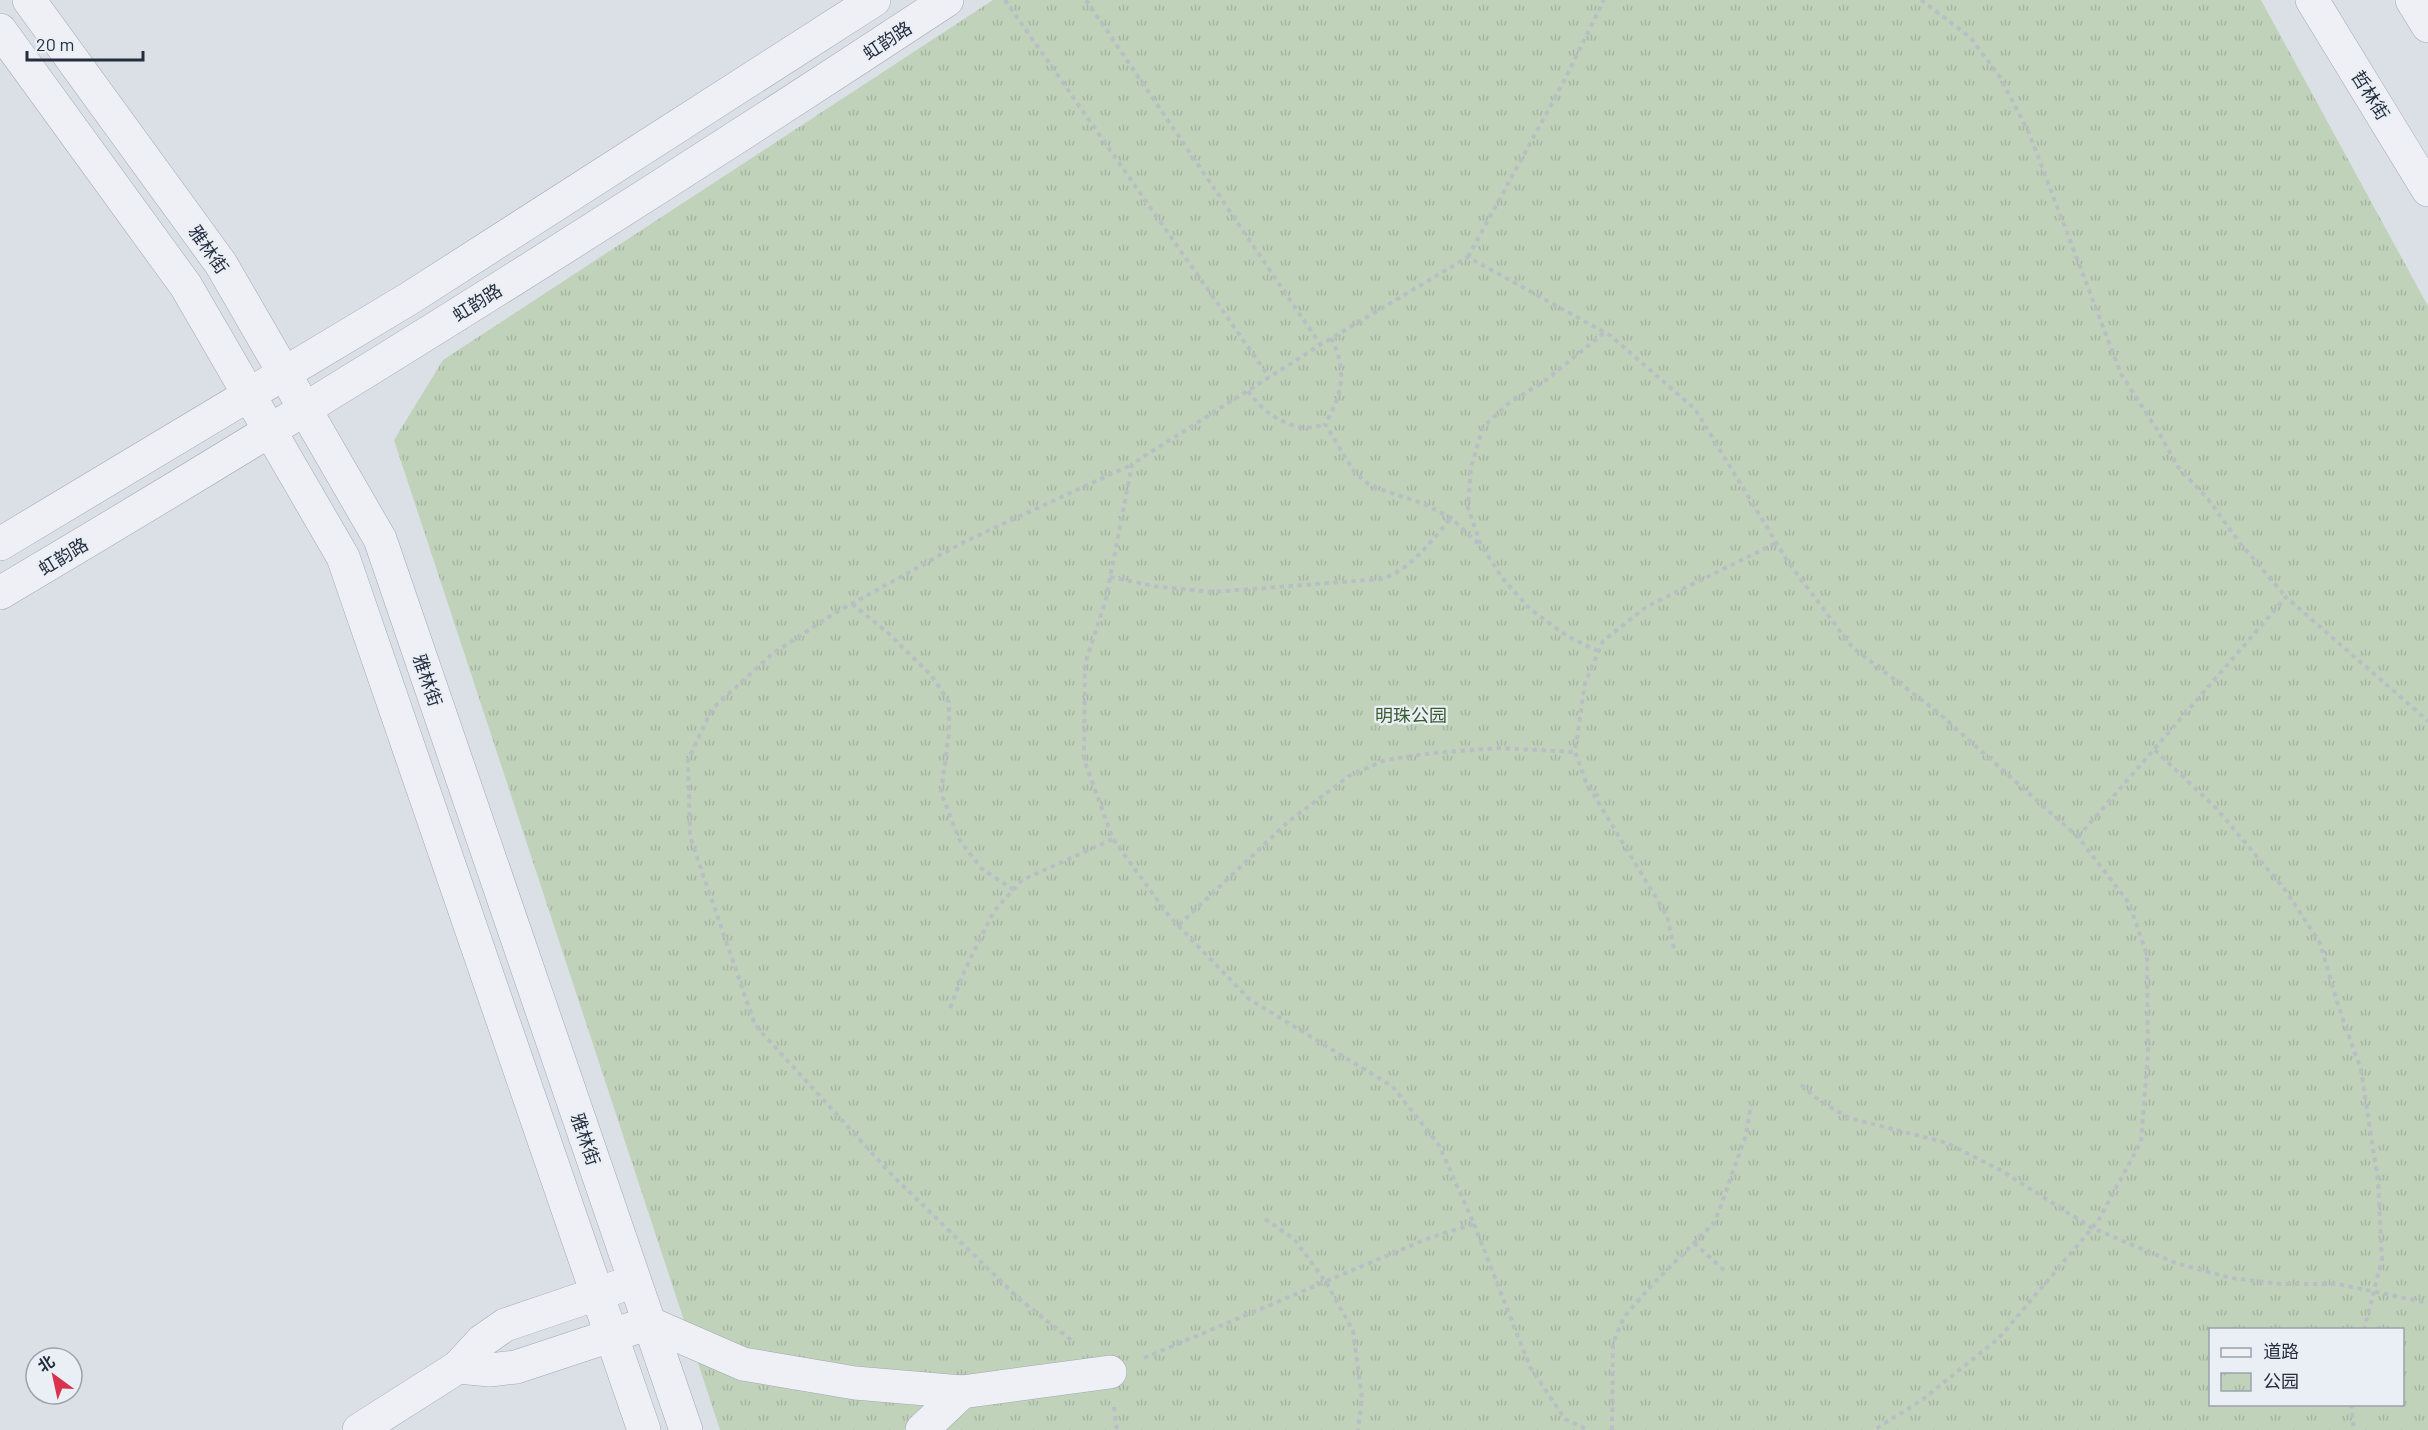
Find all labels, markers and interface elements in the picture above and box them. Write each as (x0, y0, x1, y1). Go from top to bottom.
street label: 虹韵路 (858, 16, 916, 64)
scale bar (27, 24, 142, 62)
text: 20 m (36, 33, 74, 55)
street label: 哲林街 (2347, 66, 2395, 124)
street label: 雅林街 (185, 221, 233, 277)
street label: 虹韵路 (448, 278, 506, 326)
street label: 虹韵路 (34, 533, 92, 579)
street label: 雅林街 (409, 651, 447, 709)
park label: 明珠公园 (1375, 704, 1447, 726)
street label: 雅林街 (567, 1110, 605, 1168)
legend (2209, 1328, 2404, 1406)
text: 道路 (2263, 1340, 2299, 1362)
north arrow (24, 1346, 84, 1406)
text: 北 (34, 1351, 57, 1375)
text: 公园 (2263, 1370, 2299, 1392)

